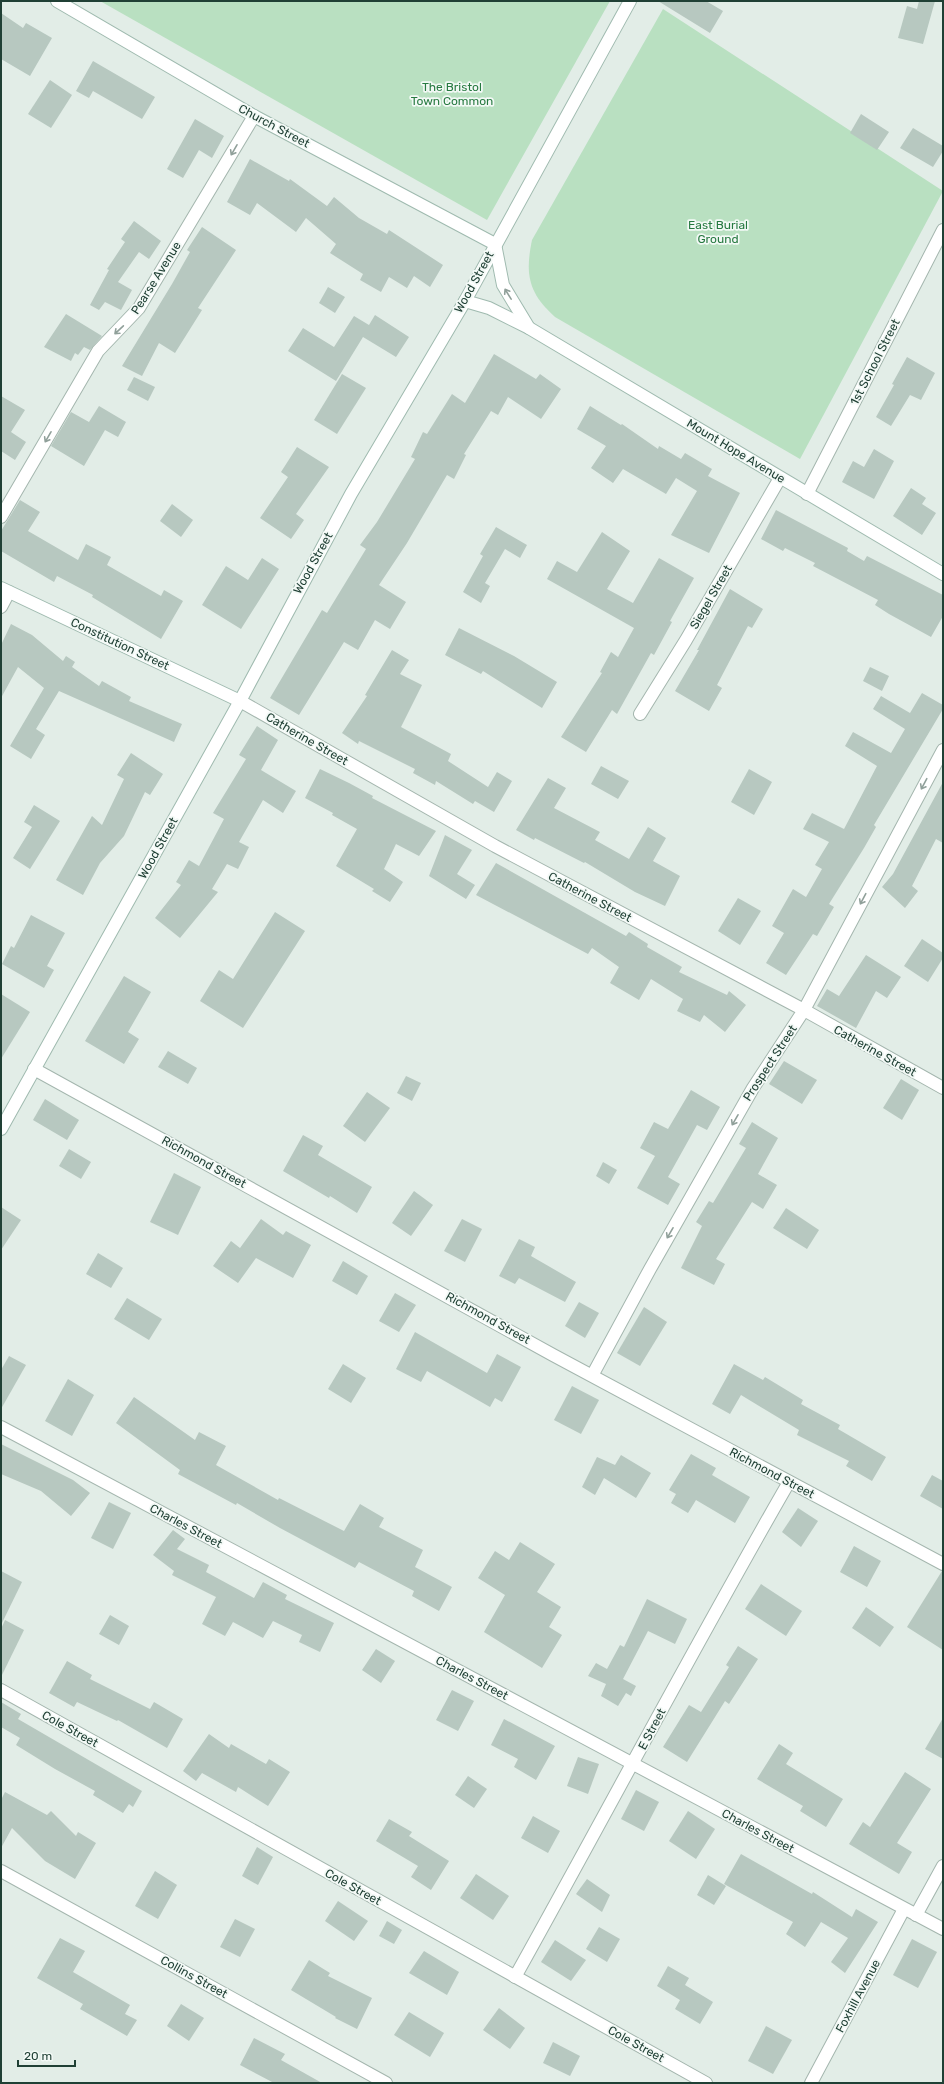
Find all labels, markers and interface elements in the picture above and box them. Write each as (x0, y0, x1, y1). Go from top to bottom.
park label: The Bristol Town Common (411, 80, 493, 108)
street label: Church Street (236, 101, 312, 151)
one-way arrow (230, 144, 238, 156)
park label: East Burial Ground (688, 218, 748, 246)
street label: Pearse Avenue (128, 239, 184, 317)
street label: Wood Street (451, 249, 497, 315)
one-way arrow (504, 288, 512, 300)
street label: 1st School Street (847, 316, 903, 407)
one-way arrow (114, 325, 125, 334)
street label: Mount Hope Avenue (684, 416, 788, 486)
one-way arrow (43, 431, 51, 443)
street label: Wood Street (290, 530, 336, 596)
street label: Siegel Street (687, 562, 735, 631)
street label: Constitution Street (68, 615, 172, 673)
street label: Catherine Street (264, 710, 351, 768)
one-way arrow (920, 778, 928, 790)
street label: Wood Street (135, 815, 181, 881)
street label: Catherine Street (546, 869, 634, 925)
one-way arrow (859, 892, 867, 904)
street label: Prospect Street (740, 1022, 800, 1104)
street label: Catherine Street (831, 1022, 919, 1080)
one-way arrow (730, 1114, 738, 1126)
street label: Richmond Street (159, 1133, 249, 1191)
one-way arrow (666, 1226, 674, 1238)
street label: Richmond Street (443, 1289, 533, 1347)
street label: Richmond Street (727, 1445, 817, 1501)
street label: Charles Street (147, 1501, 225, 1551)
street label: Charles Street (433, 1653, 511, 1703)
street label: E Street (635, 1706, 669, 1752)
street label: Cole Street (39, 1708, 101, 1750)
street label: Charles Street (719, 1806, 797, 1856)
street label: Cole Street (322, 1866, 384, 1908)
street label: Collins Street (158, 1953, 230, 2001)
street label: Foxhill Avenue (833, 1957, 883, 2035)
street label: Cole Street (605, 2023, 667, 2065)
scale bar (18, 2042, 75, 2068)
text: 20 m (24, 2049, 52, 2063)

